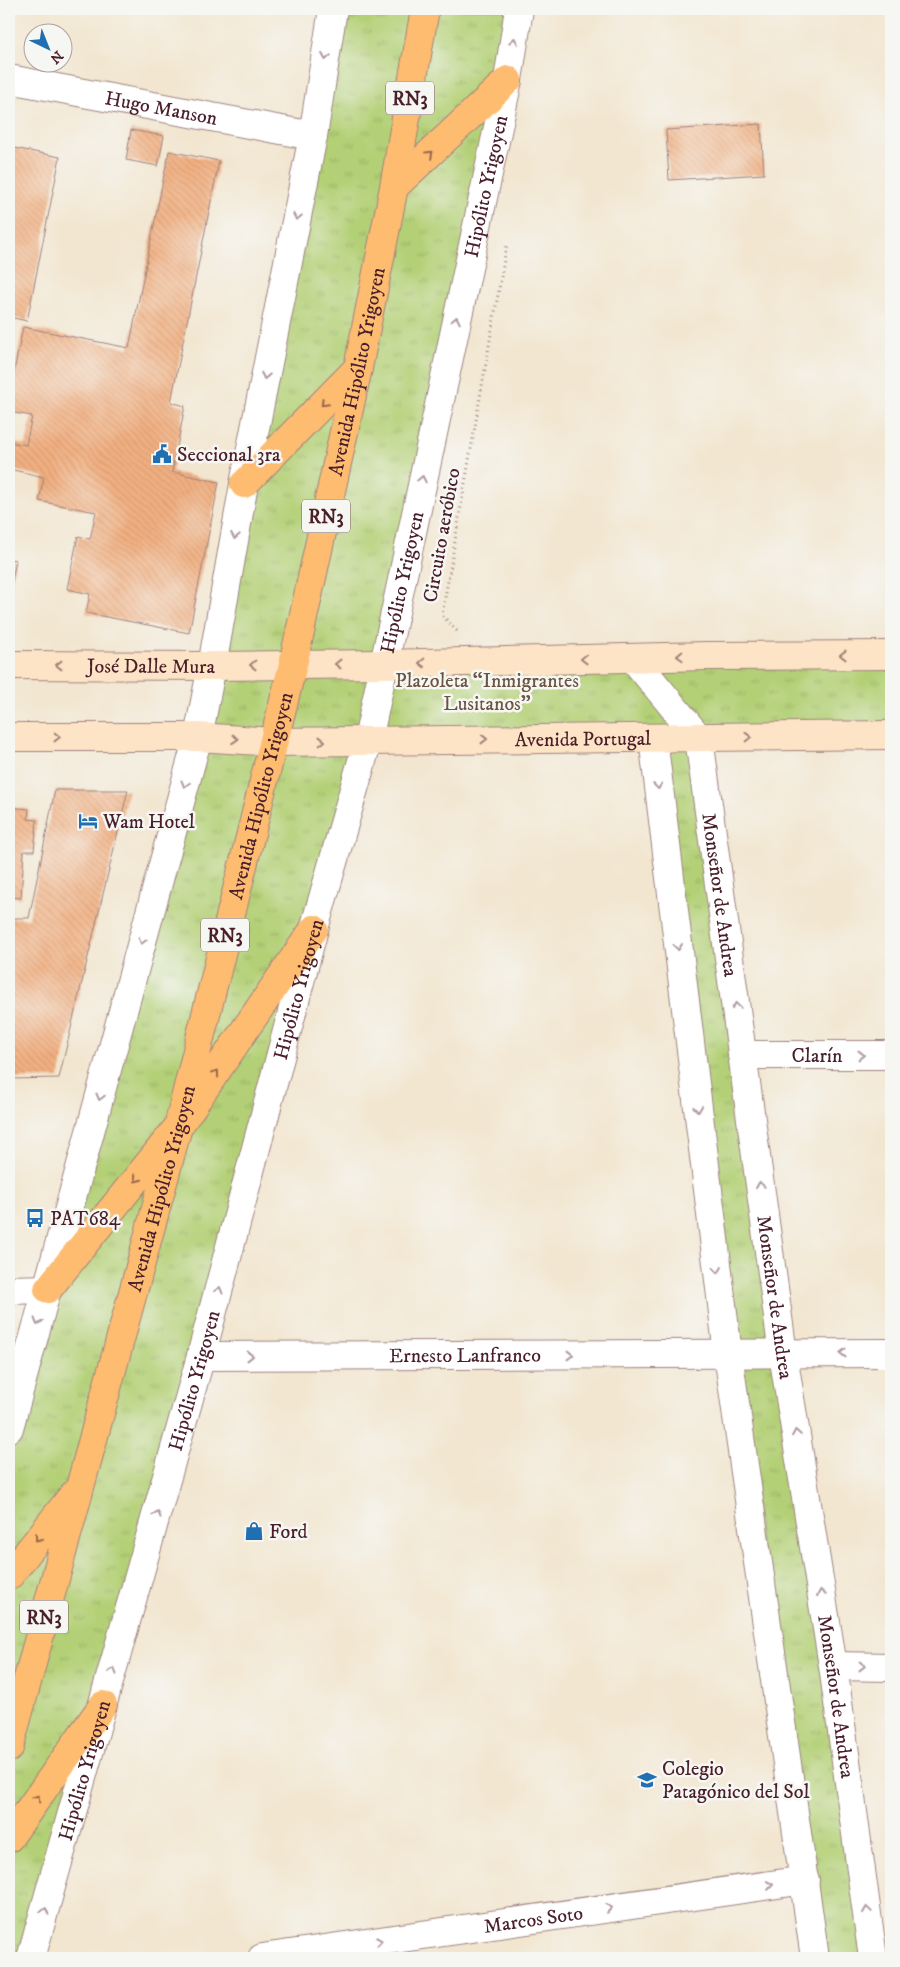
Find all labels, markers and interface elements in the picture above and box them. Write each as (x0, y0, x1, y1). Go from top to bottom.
north arrow (22, 22, 72, 72)
one-way arrow (508, 37, 519, 45)
text: N (45, 46, 67, 68)
one-way arrow (321, 53, 331, 61)
road number: RN3 (386, 82, 434, 115)
street label: Hugo Manson (103, 86, 220, 132)
street label: Hipólito Yrigoyen (460, 112, 514, 260)
one-way arrow (424, 151, 433, 160)
one-way arrow (292, 212, 303, 221)
street label: Avenida Hipólito Yrigoyen (324, 265, 392, 478)
one-way arrow (450, 316, 461, 325)
one-way arrow (260, 372, 271, 381)
one-way arrow (320, 397, 329, 406)
public building icon: Seccional 3ra (151, 443, 173, 465)
place label: Seccional 3ra (177, 443, 281, 468)
street label: Circuito aeróbico (418, 466, 467, 605)
one-way arrow (416, 475, 427, 483)
road number: RN3 (302, 500, 350, 532)
street label: Hipólito Yrigoyen (376, 509, 430, 656)
one-way arrow (230, 531, 240, 540)
one-way arrow (838, 650, 846, 660)
one-way arrow (676, 651, 684, 662)
street label: José Dalle Mura (85, 654, 216, 680)
one-way arrow (580, 654, 588, 664)
one-way arrow (417, 658, 425, 668)
one-way arrow (334, 659, 342, 669)
one-way arrow (54, 660, 62, 670)
one-way arrow (249, 660, 256, 670)
park label: Plazoleta “Inmigrantes Lusitanos” (395, 669, 579, 717)
street label: Avenida Hipólito Yrigoyen (224, 689, 300, 902)
street label: Avenida Portugal (514, 727, 651, 753)
one-way arrow (54, 732, 62, 742)
one-way arrow (744, 732, 752, 742)
one-way arrow (232, 734, 240, 745)
one-way arrow (480, 734, 488, 744)
one-way arrow (318, 736, 326, 746)
one-way arrow (180, 779, 191, 788)
one-way arrow (653, 782, 663, 791)
hotel icon: Wam Hotel (77, 810, 99, 832)
place label: Wam Hotel (102, 810, 195, 835)
street label: Monseñor de Andrea (695, 812, 742, 979)
street label: Hipólito Yrigoyen (269, 916, 330, 1063)
road number: RN3 (201, 918, 249, 952)
one-way arrow (138, 936, 148, 944)
one-way arrow (672, 944, 683, 952)
one-way arrow (731, 1002, 742, 1010)
street label: Clarín (792, 1044, 843, 1069)
one-way arrow (858, 1050, 865, 1060)
one-way arrow (210, 1069, 219, 1079)
street label: Avenida Hipólito Yrigoyen (123, 1082, 202, 1295)
one-way arrow (95, 1093, 105, 1101)
one-way arrow (692, 1105, 703, 1113)
one-way arrow (134, 1173, 142, 1182)
one-way arrow (755, 1181, 766, 1189)
bus stop icon: PAT684 (24, 1207, 46, 1229)
place label: PAT684 (50, 1207, 121, 1232)
street label: Monseñor de Andrea (750, 1214, 798, 1381)
one-way arrow (712, 1266, 723, 1274)
one-way arrow (213, 1286, 224, 1295)
street label: Hipólito Yrigoyen (164, 1307, 227, 1454)
one-way arrow (34, 1317, 44, 1325)
street label: Ernesto Lanfranco (389, 1344, 541, 1369)
one-way arrow (838, 1348, 846, 1358)
one-way arrow (566, 1349, 574, 1360)
one-way arrow (246, 1351, 254, 1361)
one-way arrow (791, 1428, 801, 1437)
one-way arrow (151, 1511, 161, 1519)
shop icon: Ford (243, 1520, 265, 1542)
place label: Ford (269, 1520, 308, 1545)
one-way arrow (35, 1533, 44, 1542)
one-way arrow (817, 1589, 827, 1598)
road number: RN3 (20, 1600, 68, 1634)
street label: Monseñor de Andrea (811, 1613, 859, 1780)
one-way arrow (858, 1661, 866, 1672)
one-way arrow (107, 1666, 118, 1675)
street label: Hipólito Yrigoyen (54, 1697, 117, 1844)
place label: Colegio Patagónico del Sol (662, 1757, 809, 1805)
school or university icon: Colegio Patagónico del Sol (636, 1769, 658, 1791)
one-way arrow (31, 1794, 40, 1804)
one-way arrow (766, 1880, 774, 1891)
street label: Marcos Soto (482, 1901, 585, 1940)
one-way arrow (605, 1904, 614, 1914)
one-way arrow (862, 1906, 873, 1914)
one-way arrow (39, 1908, 49, 1916)
one-way arrow (375, 1937, 384, 1947)

